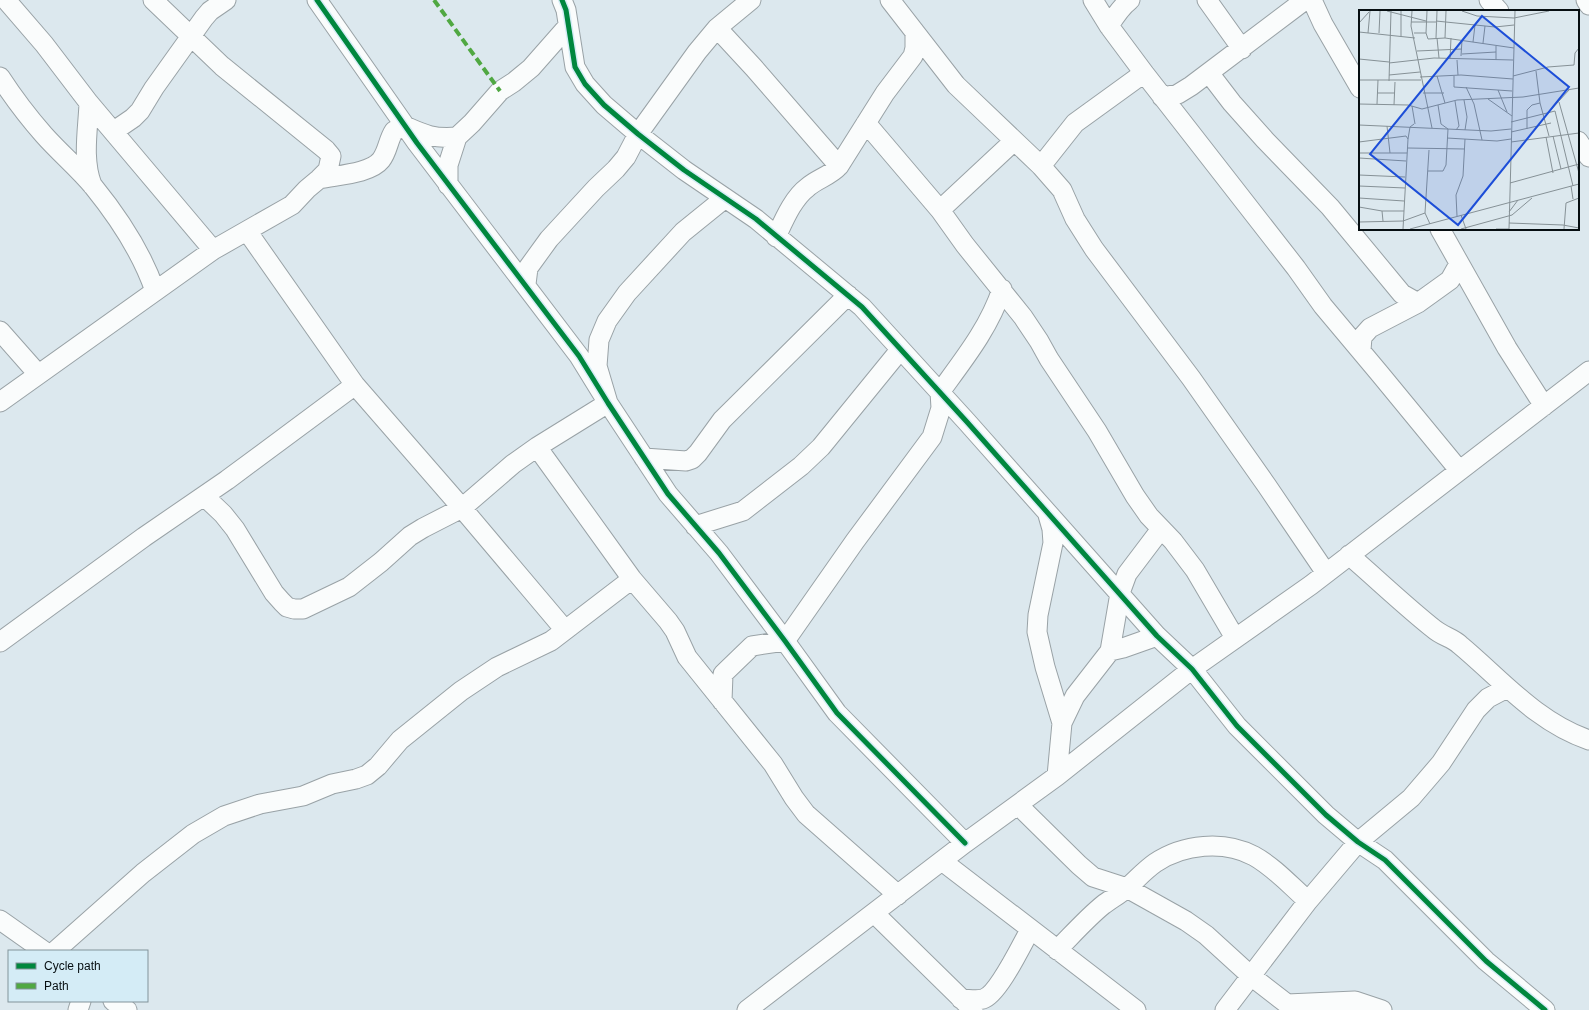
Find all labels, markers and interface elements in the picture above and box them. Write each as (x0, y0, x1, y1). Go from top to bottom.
inset map (1359, 10, 1579, 230)
legend (8, 950, 148, 1002)
text: Cycle path (44, 959, 101, 973)
text: Path (44, 979, 69, 993)

